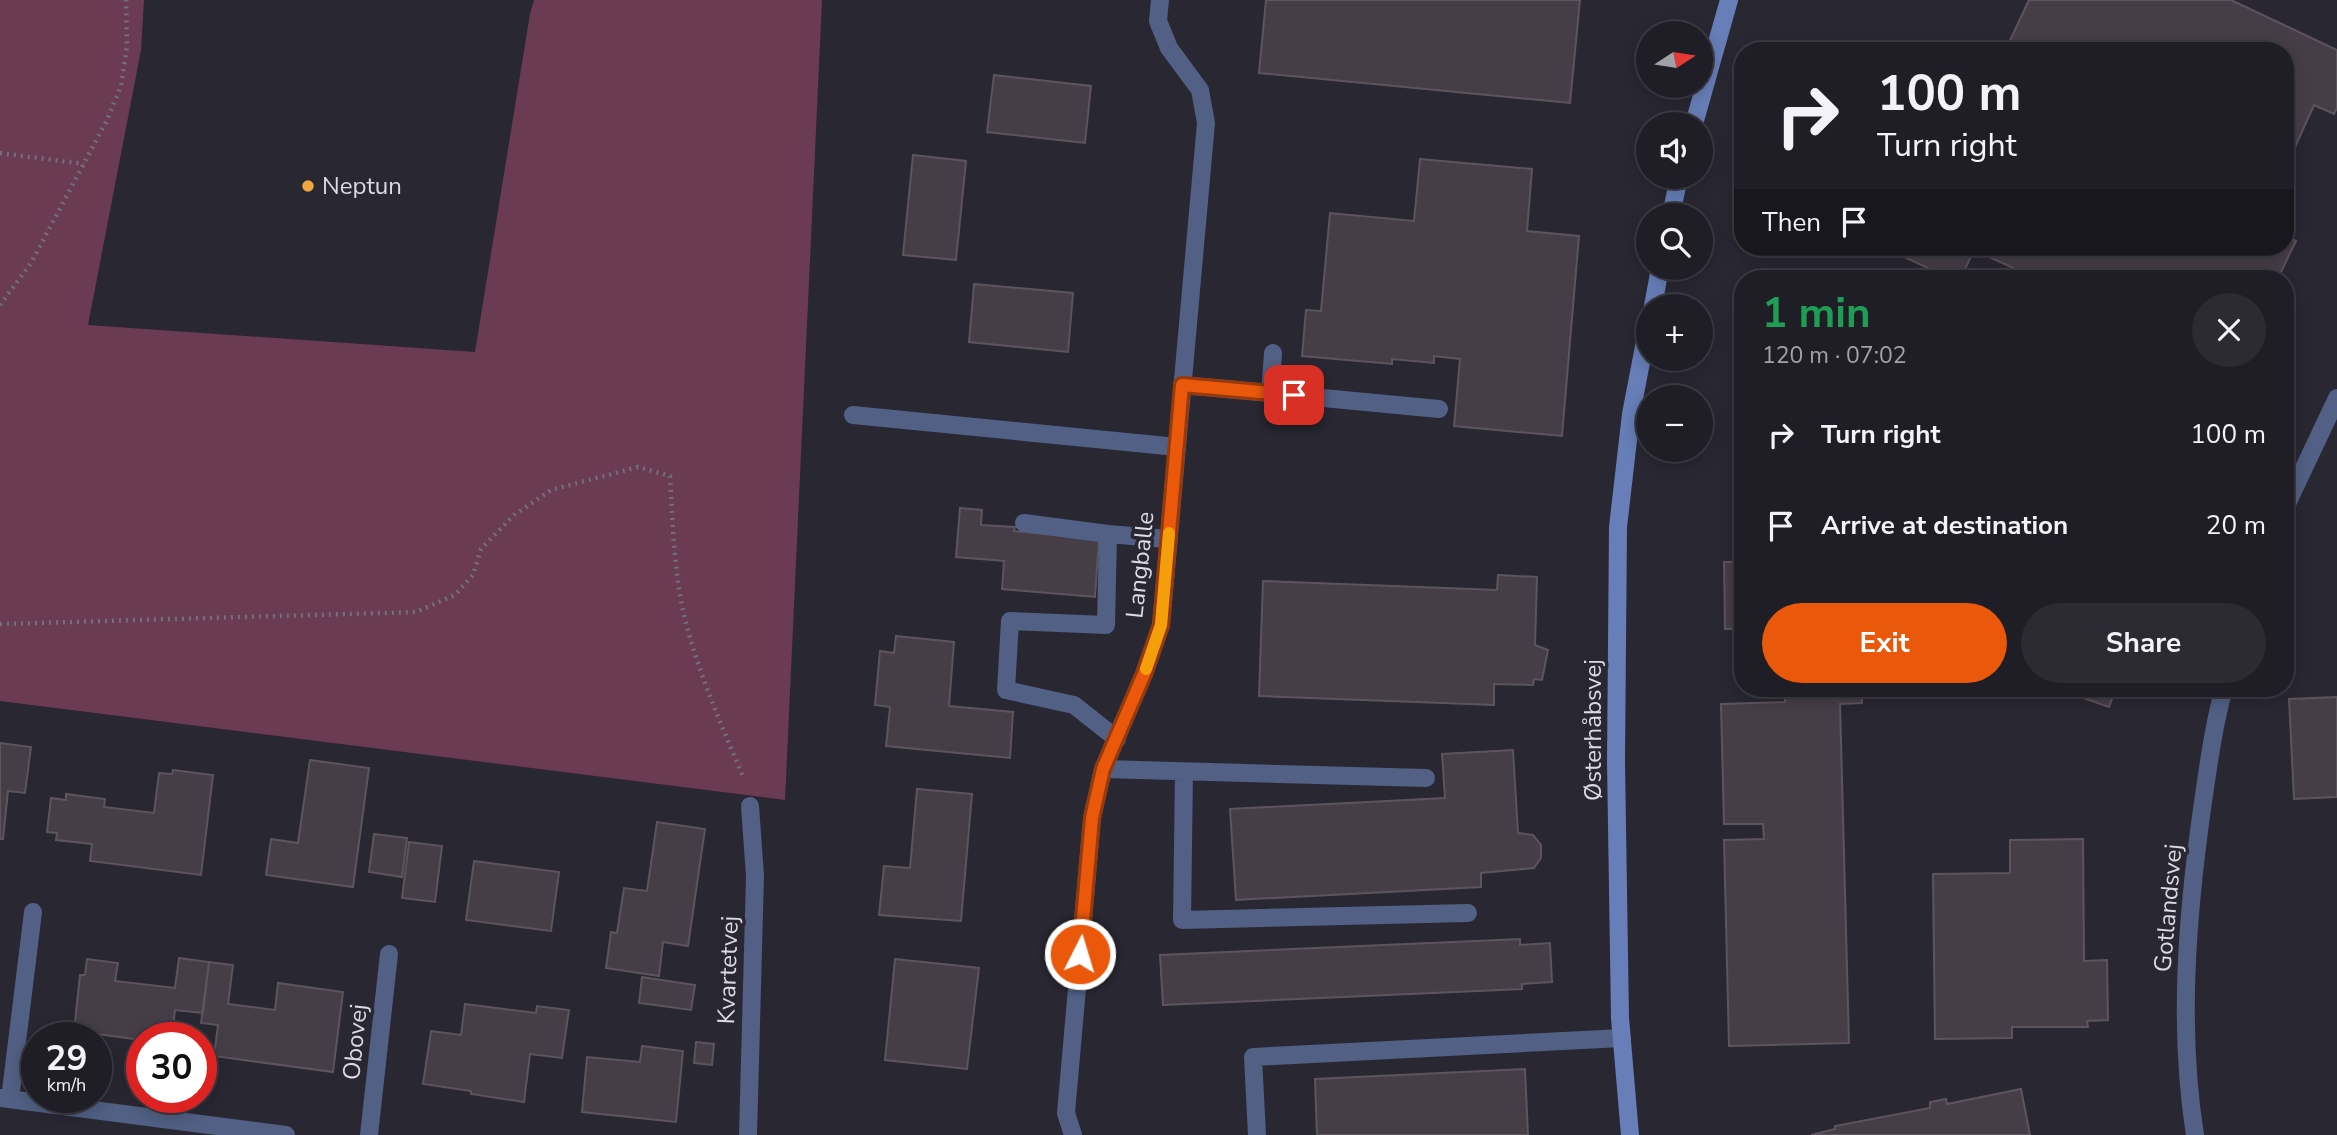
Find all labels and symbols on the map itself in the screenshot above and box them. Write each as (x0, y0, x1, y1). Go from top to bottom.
north arrow (1636, 21, 1713, 98)
place label: Neptun (322, 170, 402, 202)
marker: Neptun (300, 178, 316, 194)
pin (1264, 365, 1324, 425)
street label: Langballe (1118, 510, 1162, 620)
street label: Østerhåbsvej (1577, 659, 1609, 801)
street label: Gotlandsvej (2146, 843, 2190, 973)
street label: Kvartetvej (710, 915, 746, 1025)
position arrow (1043, 917, 1117, 991)
street label: Obovej (335, 1002, 375, 1082)
speed limit sign: 30 (126, 1022, 217, 1113)

